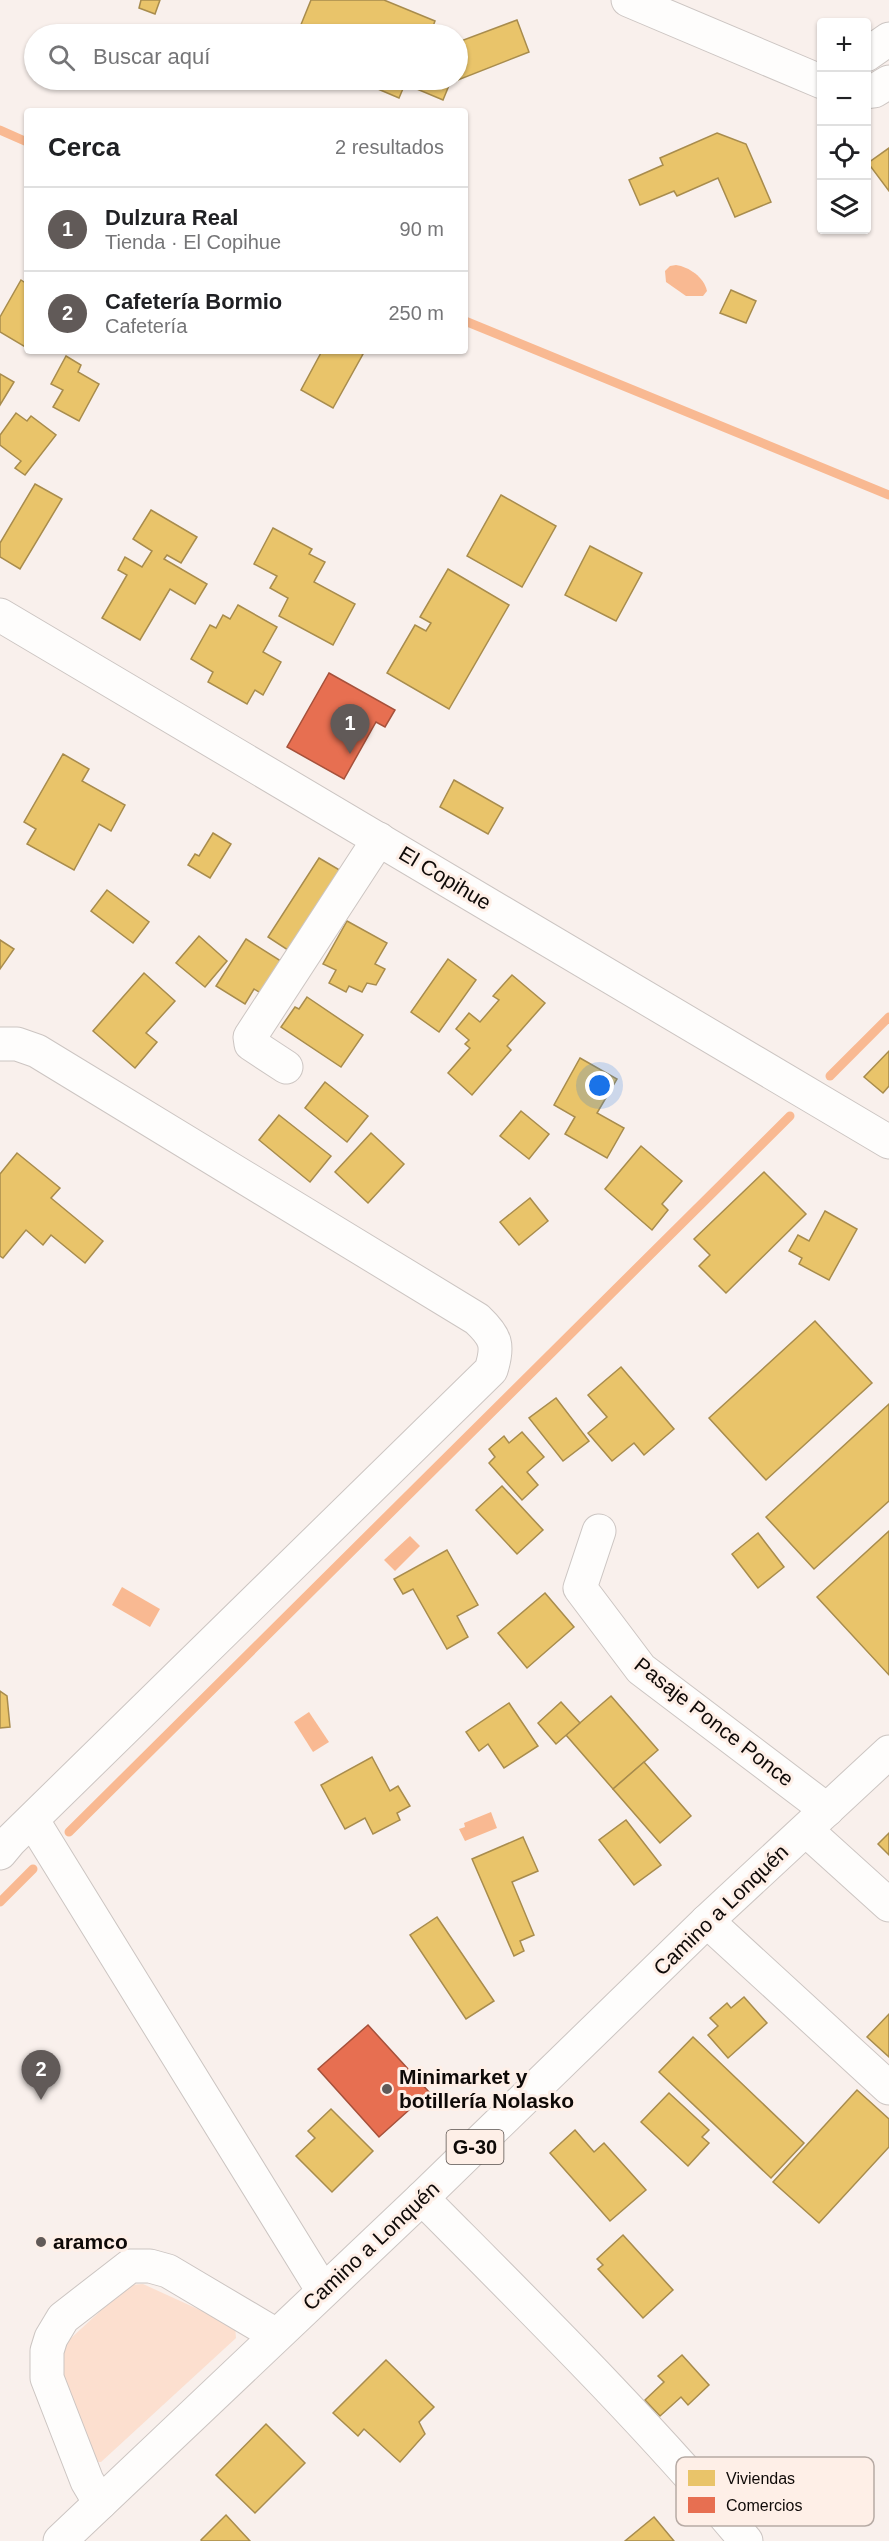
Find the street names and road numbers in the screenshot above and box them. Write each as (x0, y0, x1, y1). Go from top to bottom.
street label: El Copihue (395, 841, 495, 914)
street label: Pasaje Ponce Ponce (630, 1653, 798, 1791)
street label: Camino a Lonquén (649, 1840, 792, 1980)
road number: G-30 (446, 2130, 504, 2164)
street label: Camino a Lonquén (298, 2177, 443, 2315)

